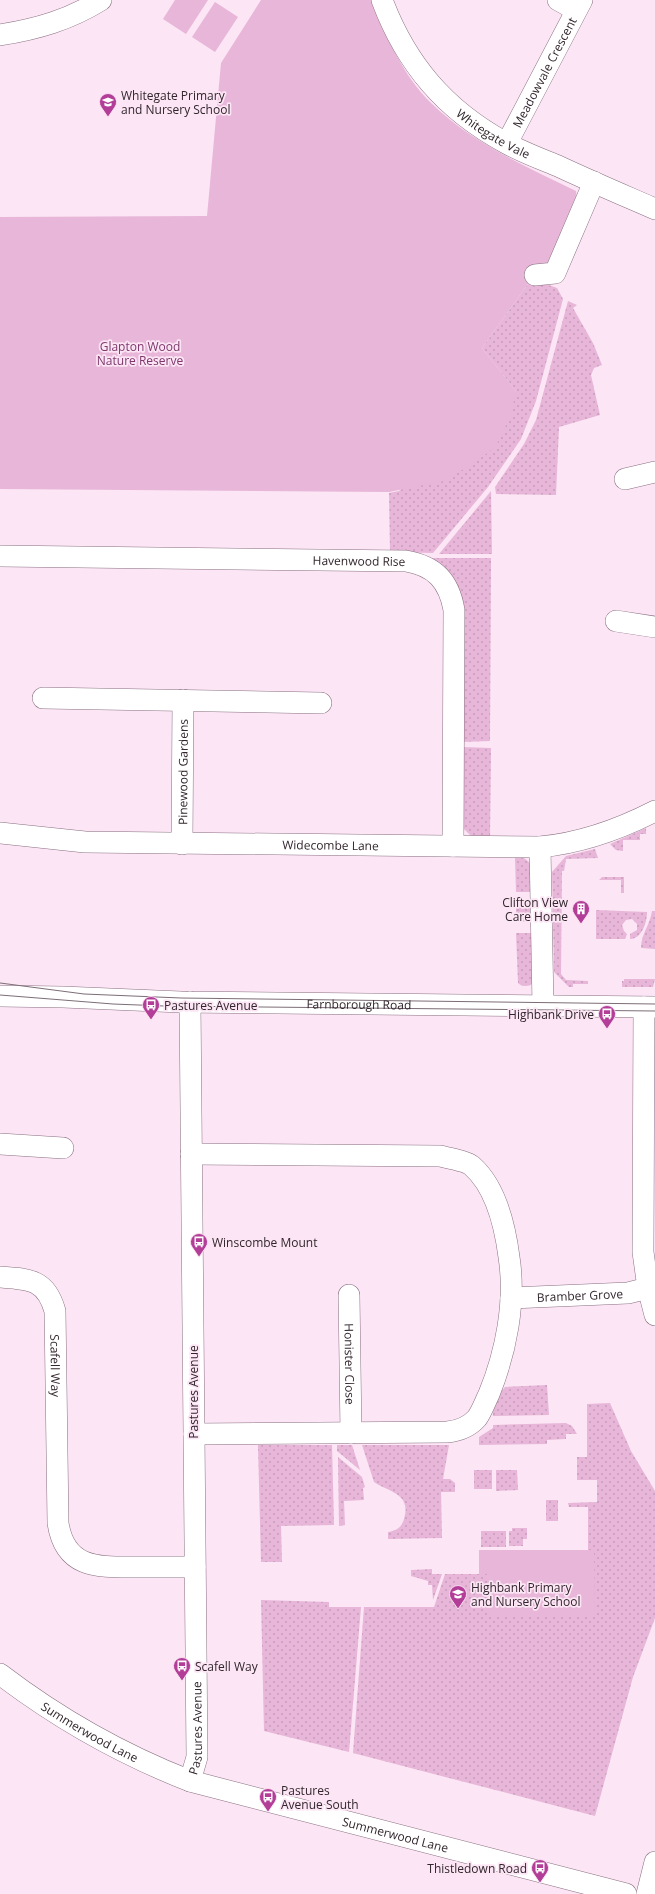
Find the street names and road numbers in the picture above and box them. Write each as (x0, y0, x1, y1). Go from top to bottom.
street label: Meadowvale Crescent (508, 14, 580, 130)
street label: Whitegate Vale (453, 104, 533, 162)
street label: Havenwood Rise (312, 551, 406, 569)
street label: Pinewood Gardens (174, 719, 191, 825)
street label: Widecombe Lane (282, 836, 379, 854)
street label: Farnborough Road (306, 995, 411, 1013)
street label: Bramber Grove (537, 1285, 624, 1305)
street label: Honister Close (341, 1323, 359, 1405)
street label: Scafell Way (47, 1334, 65, 1398)
street label: Pastures Avenue (185, 1345, 202, 1439)
street label: Pastures Avenue (184, 1681, 206, 1776)
street label: Summerwood Lane (38, 1697, 141, 1766)
street label: Summerwood Lane (341, 1812, 451, 1856)

